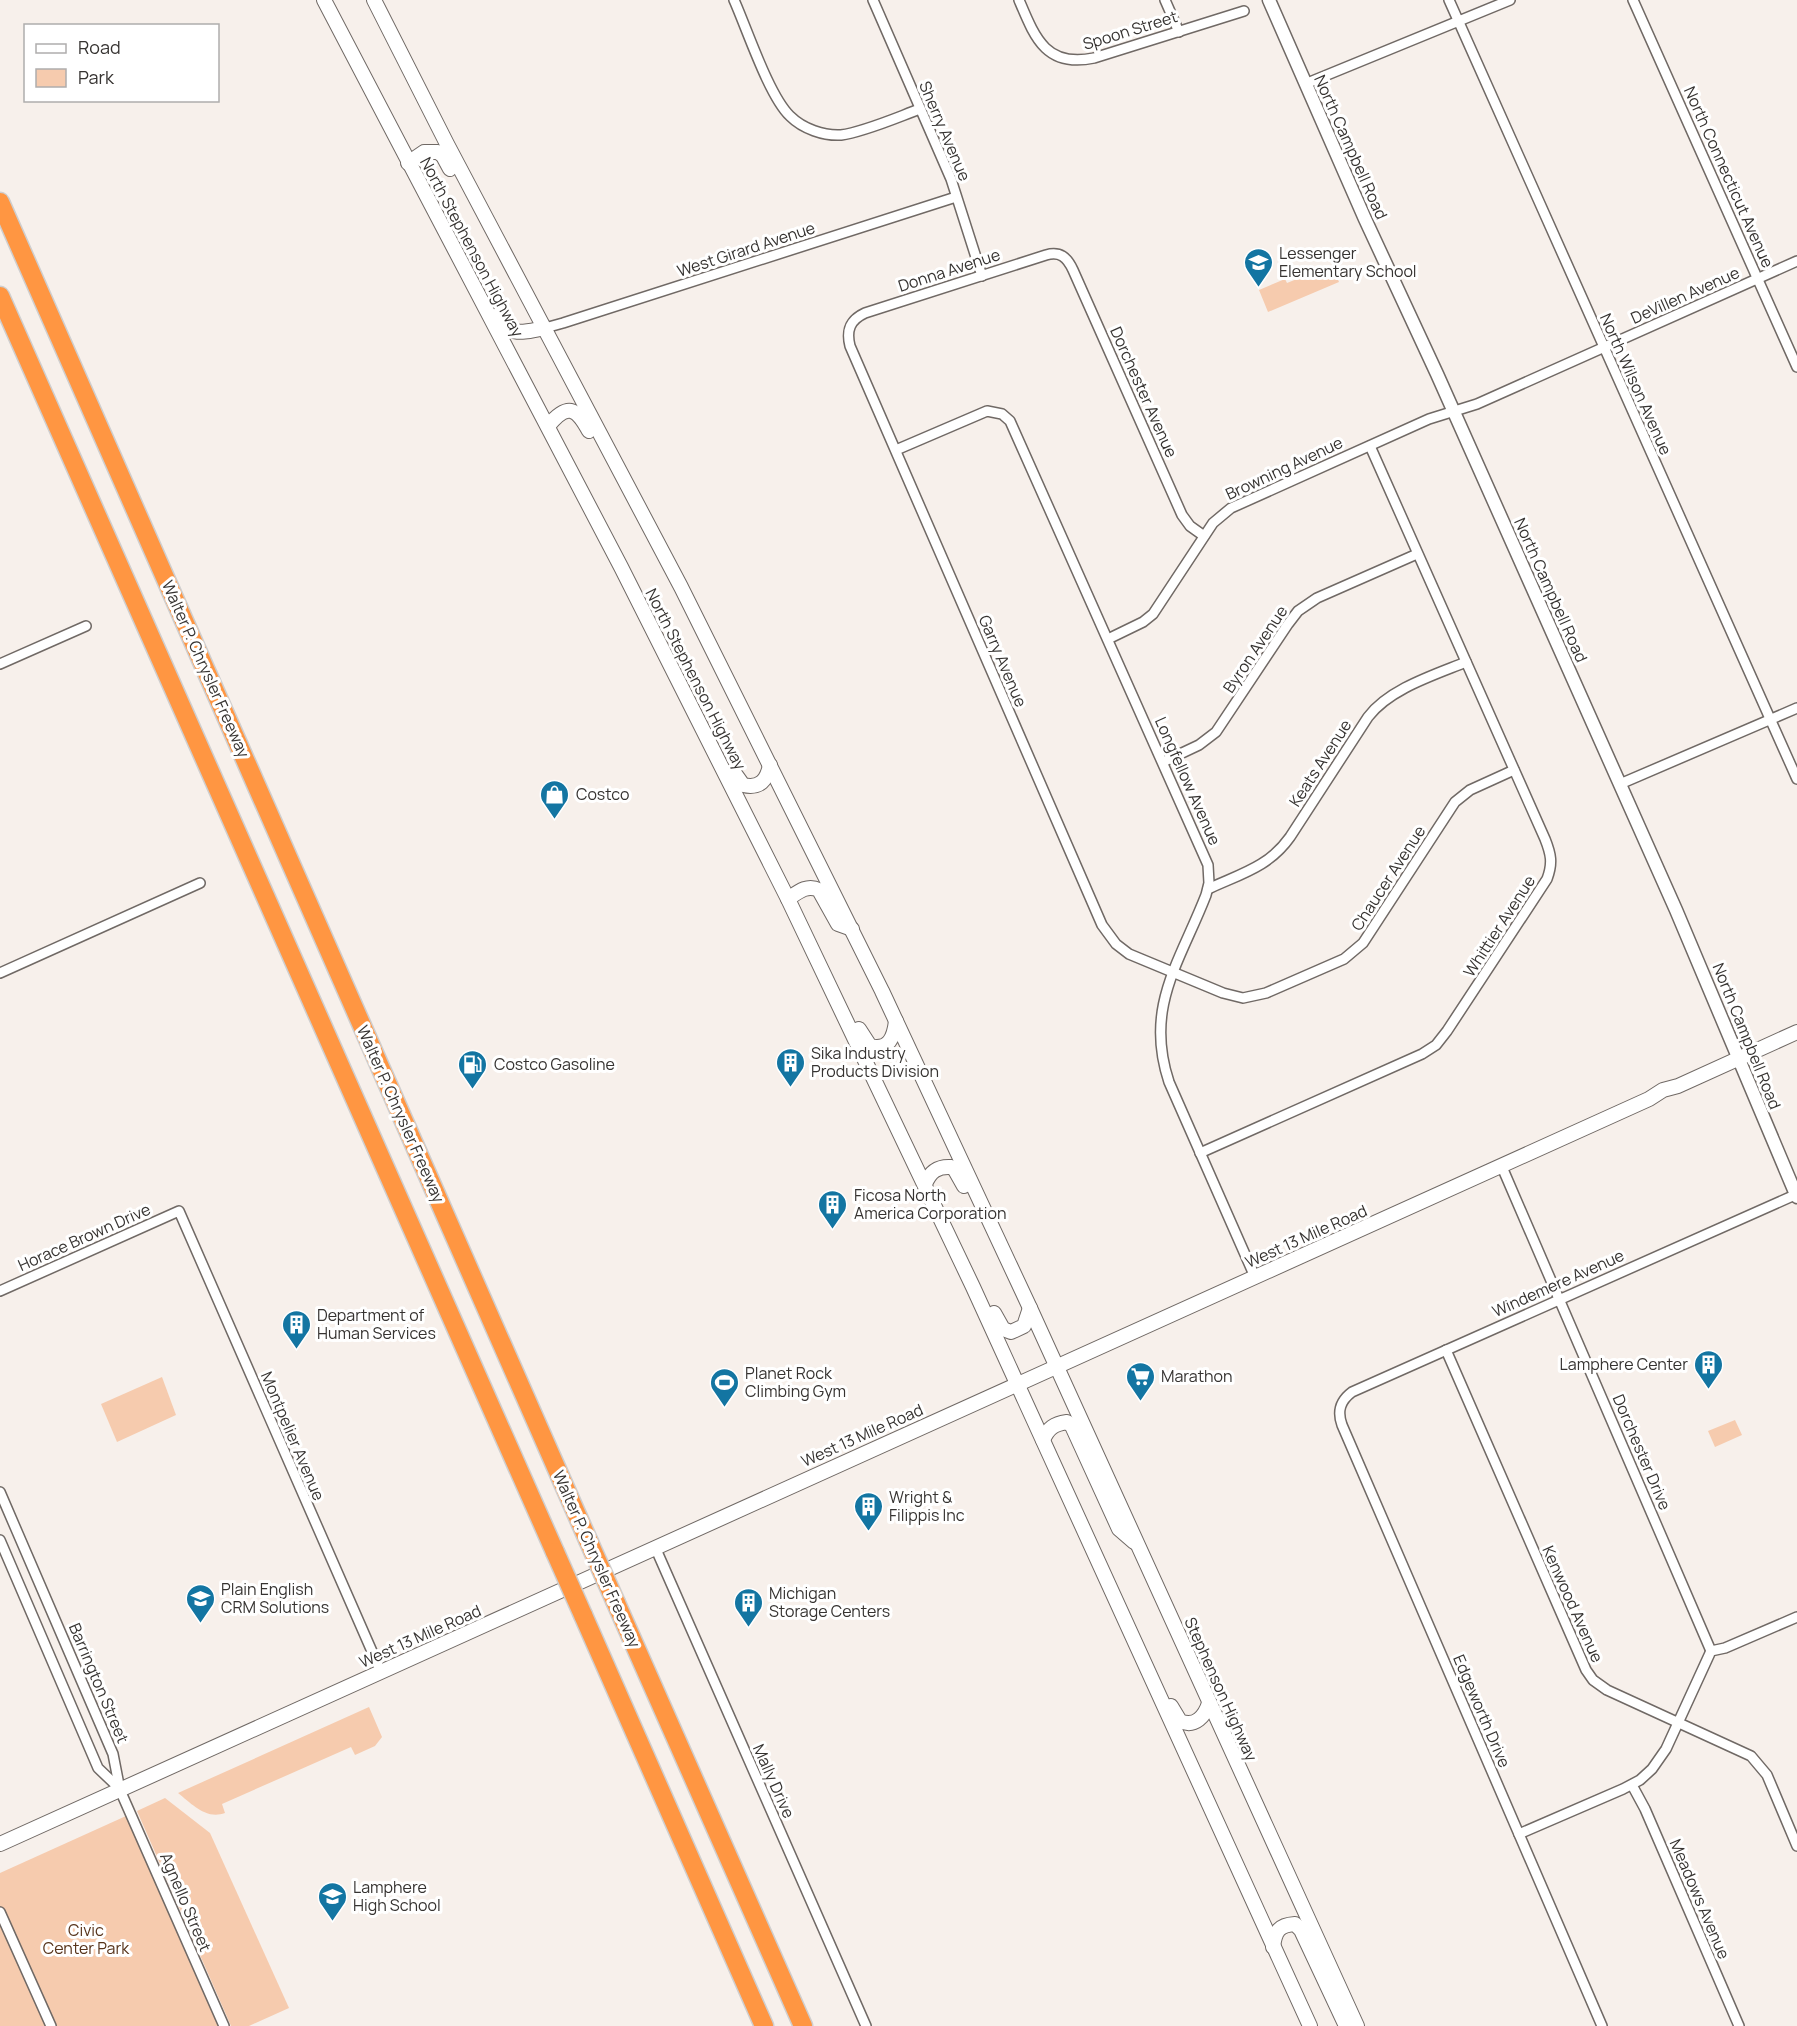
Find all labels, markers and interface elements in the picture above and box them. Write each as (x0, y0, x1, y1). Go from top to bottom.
street label: Spoon Street (1080, 5, 1180, 55)
legend (24, 24, 219, 102)
text: Road (78, 35, 121, 59)
text: Park (78, 65, 115, 89)
street label: North Campbell Road (1309, 71, 1393, 223)
street label: Sherry Avenue (914, 78, 976, 184)
street label: North Connecticut Avenue (1679, 83, 1779, 271)
street label: North Stephenson Highway (415, 153, 529, 341)
street label: West Girard Avenue (674, 216, 818, 282)
place label: Lessenger Elementary School (1279, 242, 1417, 282)
street label: Donna Avenue (895, 243, 1003, 297)
school or university icon: Lessenger Elementary School (1242, 246, 1274, 288)
street label: DeVillen Avenue (1627, 261, 1743, 329)
street label: North Wilson Avenue (1595, 310, 1677, 458)
street label: Dorchester Avenue (1105, 323, 1183, 461)
street label: Browning Avenue (1222, 431, 1346, 505)
street label: North Campbell Road (1509, 514, 1593, 666)
street label: Walter P. Chrysler Freeway (157, 577, 255, 762)
street label: North Stephenson Highway (641, 585, 752, 774)
street label: Byron Avenue (1218, 601, 1292, 697)
street label: Garry Avenue (974, 612, 1032, 710)
street label: Longfellow Avenue (1150, 713, 1226, 849)
street label: Keats Avenue (1284, 715, 1356, 811)
shop icon: Costco (539, 778, 571, 820)
place label: Costco (576, 783, 629, 805)
street label: Chaucer Avenue (1346, 821, 1430, 935)
street label: Whittier Avenue (1458, 871, 1540, 981)
street label: North Campbell Road (1708, 960, 1786, 1112)
street label: Walter P. Chrysler Freeway (352, 1022, 450, 1207)
place label: Sika Industry Products Division (811, 1042, 939, 1082)
building icon: Sika Industry Products Division (774, 1046, 806, 1088)
fuel station icon: Costco Gasoline (457, 1048, 489, 1090)
place label: Costco Gasoline (494, 1053, 615, 1075)
place label: Ficosa North America Corporation (854, 1184, 1006, 1224)
building icon: Ficosa North America Corporation (817, 1188, 849, 1230)
street label: Horace Brown Drive (14, 1198, 154, 1276)
street label: West 13 Mile Road (1242, 1199, 1370, 1273)
street label: Windemere Avenue (1489, 1244, 1627, 1322)
place label: Department of Human Services (317, 1304, 436, 1344)
building icon: Department of Human Services (280, 1308, 312, 1350)
building icon: Lamphere Center (1693, 1348, 1725, 1390)
place label: Lamphere Center (1560, 1353, 1688, 1375)
supermarket icon: Marathon (1124, 1360, 1156, 1402)
place label: Planet Rock Climbing Gym (745, 1362, 846, 1402)
place label: Marathon (1161, 1365, 1233, 1387)
sports icon: Planet Rock Climbing Gym (708, 1366, 740, 1408)
street label: Montpelier Avenue (256, 1368, 330, 1504)
street label: Dorchester Drive (1608, 1391, 1676, 1513)
street label: West 13 Mile Road (798, 1398, 926, 1472)
street label: Walter P. Chrysler Freeway (548, 1467, 646, 1652)
place label: Wright & Filippis Inc (889, 1486, 965, 1526)
building icon: Wright & Filippis Inc (852, 1490, 884, 1532)
street label: Kenwood Avenue (1537, 1542, 1609, 1666)
place label: Plain English CRM Solutions (221, 1578, 329, 1618)
school or university icon: Plain English CRM Solutions (184, 1582, 216, 1624)
place label: Michigan Storage Centers (769, 1582, 890, 1622)
building icon: Michigan Storage Centers (732, 1586, 764, 1628)
street label: West 13 Mile Road (356, 1599, 484, 1673)
street label: Stephenson Highway (1179, 1613, 1263, 1765)
street label: Barrington Street (64, 1620, 134, 1746)
street label: Edgeworth Drive (1448, 1651, 1516, 1771)
street label: Mally Drive (748, 1741, 800, 1821)
street label: Meadows Avenue (1665, 1836, 1735, 1962)
street label: Agnello Street (155, 1849, 217, 1955)
place label: Lamphere High School (353, 1876, 441, 1916)
school or university icon: Lamphere High School (316, 1880, 348, 1922)
park label: Civic Center Park (43, 1919, 130, 1959)

